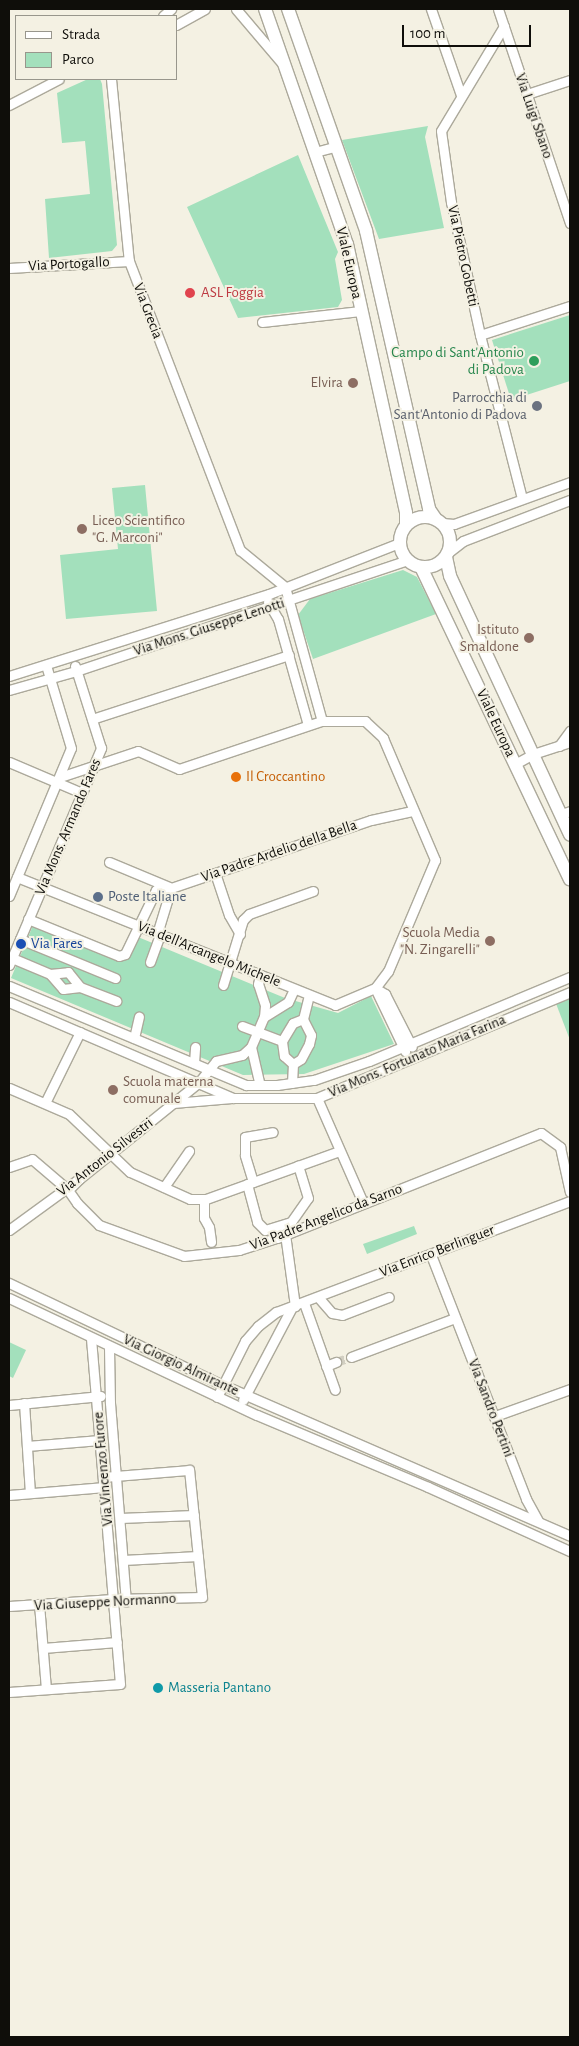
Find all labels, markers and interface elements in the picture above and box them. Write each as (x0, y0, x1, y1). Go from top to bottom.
legend (15, 15, 178, 80)
scale bar (404, 15, 533, 47)
text: 100 m (410, 26, 445, 41)
text: Strada (62, 27, 100, 42)
text: Parco (62, 52, 94, 67)
street label: Via Luigi Sbano (511, 71, 557, 161)
street label: Via Pietro Gobetti (443, 204, 483, 308)
street label: Viale Europa (332, 225, 366, 301)
street label: Via Portogallo (28, 253, 110, 275)
street label: Via Grecia (129, 281, 167, 341)
place label: ASL Foggia (201, 284, 264, 302)
marker: ASL Foggia (183, 286, 197, 300)
place label: Campo di Sant'Antonio di Padova (391, 343, 524, 378)
marker: Campo di Sant'Antonio di Padova (528, 355, 540, 367)
place label: Elvira (310, 374, 343, 392)
marker: Elvira (347, 377, 359, 389)
place label: Parrocchia di Sant'Antonio di Padova (394, 388, 527, 423)
marker: Parrocchia di Sant'Antonio di Padova (531, 400, 543, 412)
place label: Liceo Scientifico "G. Marconi" (92, 511, 185, 546)
marker: Liceo Scientifico "G. Marconi" (76, 523, 88, 535)
street label: Via Mons. Giuseppe Lenotti (131, 594, 287, 660)
place label: Istituto Smaldone (460, 620, 519, 655)
marker: Istituto Smaldone (523, 632, 535, 644)
street label: Viale Europa (472, 686, 520, 760)
street label: Via Mons. Armando Fares (31, 756, 105, 898)
place label: Il Croccantino (246, 768, 325, 786)
marker: Il Croccantino (230, 771, 242, 783)
street label: Via Padre Ardelio della Bella (199, 816, 359, 886)
place label: Poste Italiane (108, 888, 186, 906)
marker: Poste Italiane (92, 891, 104, 903)
street label: Via dell'Arcangelo Michele (135, 917, 283, 991)
place label: Scuola Media "N. Zingarelli" (400, 923, 480, 958)
place label: Via Fares (31, 935, 83, 953)
marker: Scuola Media "N. Zingarelli" (484, 935, 496, 947)
marker: Via Fares (15, 938, 27, 950)
street label: Via Mons. Fortunato Maria Farina (326, 1010, 508, 1102)
place label: Scuola materna comunale (123, 1072, 214, 1107)
marker: Scuola materna comunale (107, 1084, 119, 1096)
street label: Via Antonio Silvestri (53, 1114, 157, 1200)
street label: Via Padre Angelico da Sarno (247, 1180, 405, 1254)
street label: Via Enrico Berlinguer (377, 1221, 497, 1281)
street label: Via Giorgio Almirante (120, 1330, 242, 1400)
street label: Via Sandro Pertini (464, 1356, 518, 1460)
street label: Via Vincenzo Furore (89, 1411, 117, 1527)
street label: Via Giuseppe Normanno (33, 1589, 177, 1615)
place label: Masseria Pantano (168, 1679, 271, 1697)
marker: Masseria Pantano (152, 1682, 164, 1694)

